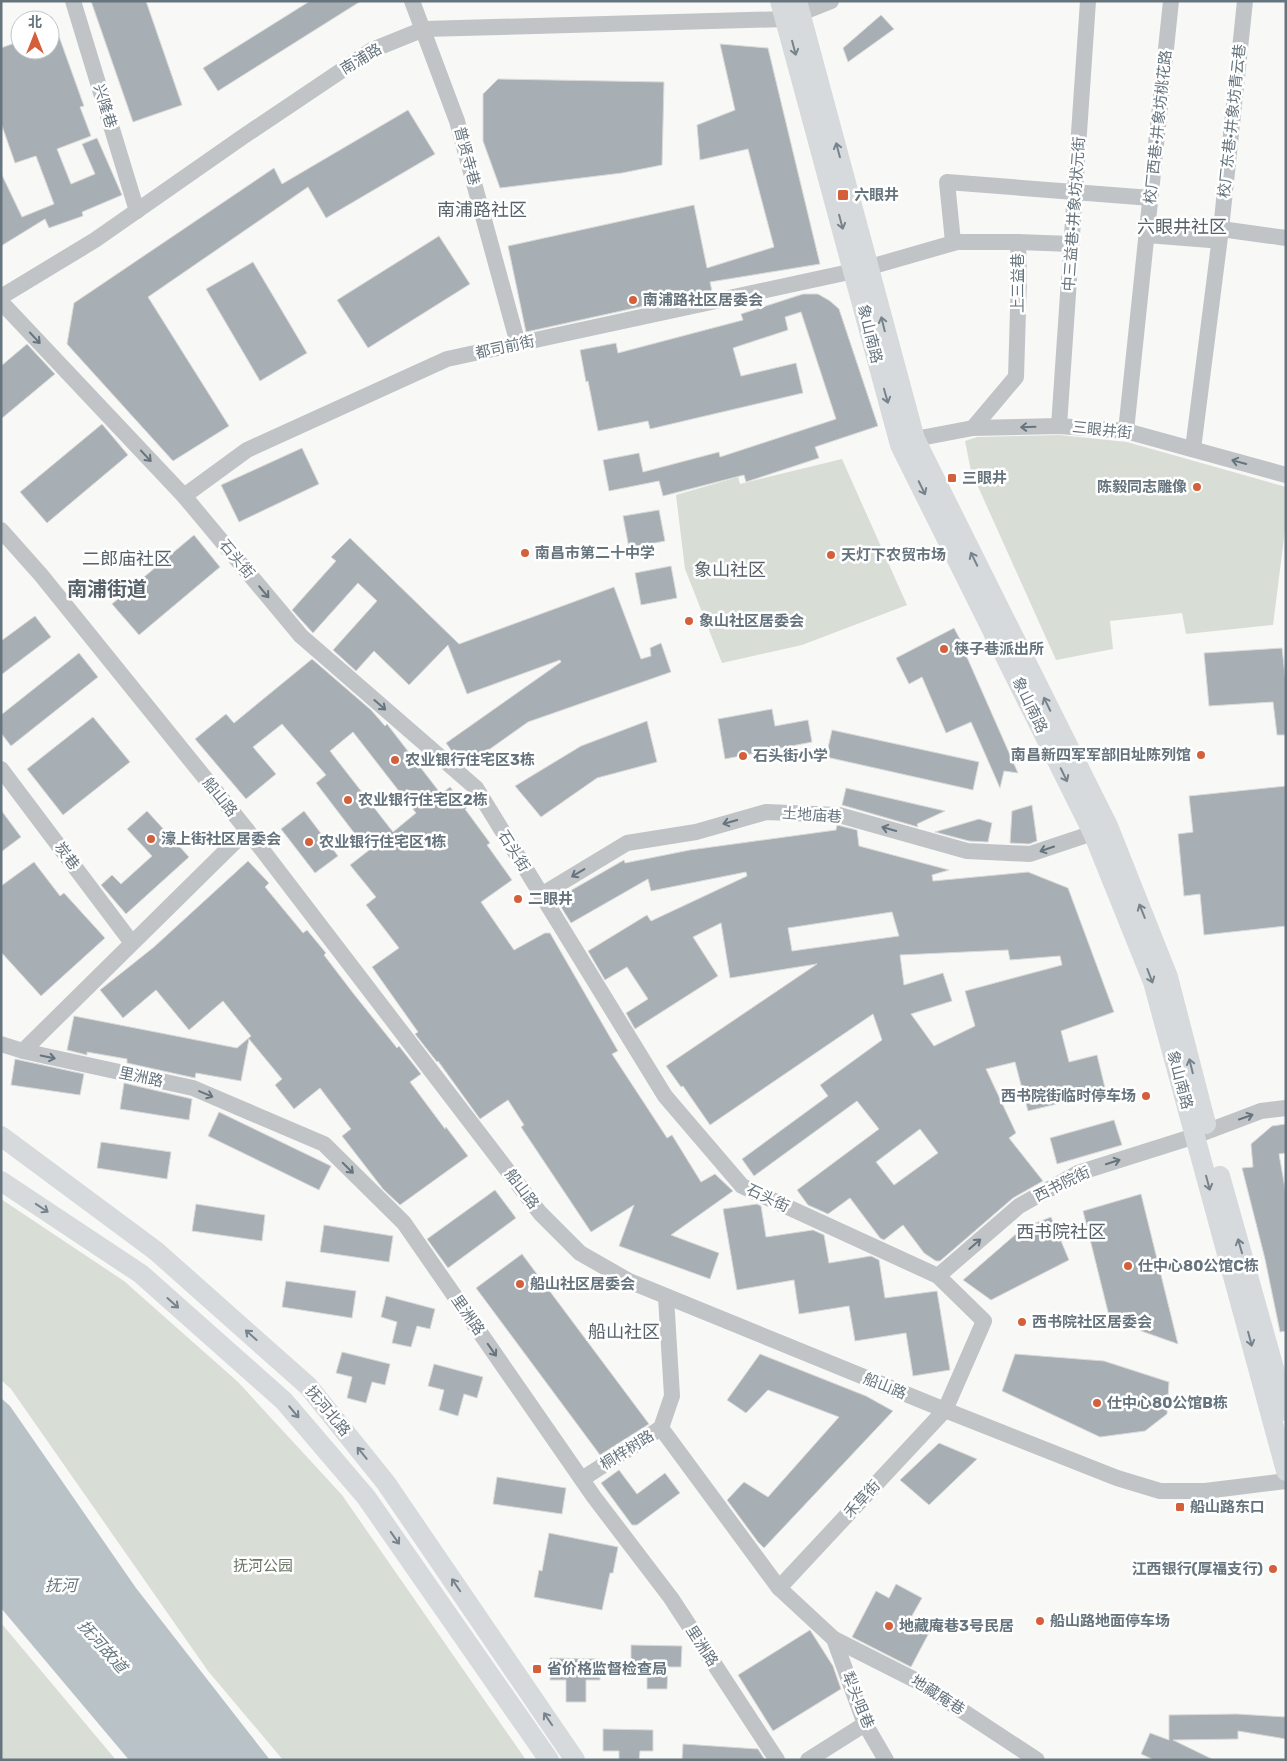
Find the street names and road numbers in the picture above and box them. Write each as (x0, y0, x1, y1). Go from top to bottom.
street label: 南浦路 (337, 40, 385, 78)
street label: 校厂东巷·井象坊青云巷 (1215, 43, 1249, 199)
street label: 校厂西巷·井象坊桃花路 (1141, 49, 1175, 205)
street label: 兴隆巷 (90, 82, 120, 130)
street label: 普贤寺巷 (451, 125, 483, 187)
street label: 中三益巷·井象坊状元街 (1060, 136, 1088, 292)
street label: 上三益巷 (1009, 253, 1027, 313)
street label: 象山南路 (854, 303, 886, 365)
street label: 都司前街 (474, 332, 536, 362)
street label: 三眼井街 (1071, 418, 1133, 442)
street label: 石头街 (216, 536, 258, 582)
street label: 象山南路 (1009, 674, 1051, 736)
street label: 船山路 (199, 774, 241, 820)
street label: 土地庙巷 (781, 804, 843, 826)
street label: 石头街 (494, 827, 534, 875)
street label: 炭巷 (51, 839, 83, 873)
street label: 象山南路 (1164, 1049, 1196, 1111)
street label: 里洲路 (117, 1064, 165, 1090)
street label: 西书院街 (1031, 1163, 1093, 1205)
street label: 船山路 (501, 1166, 543, 1212)
street label: 石头街 (744, 1180, 792, 1216)
street label: 里洲路 (448, 1291, 488, 1339)
street label: 船山路 (861, 1369, 909, 1403)
street label: 抚河北路 (302, 1382, 354, 1440)
street label: 桐梓树路 (597, 1426, 657, 1474)
street label: 禾草街 (840, 1476, 884, 1522)
street label: 里洲路 (682, 1622, 722, 1670)
street label: 犁头咀巷 (838, 1669, 878, 1731)
street label: 地藏庵巷 (908, 1671, 968, 1719)

